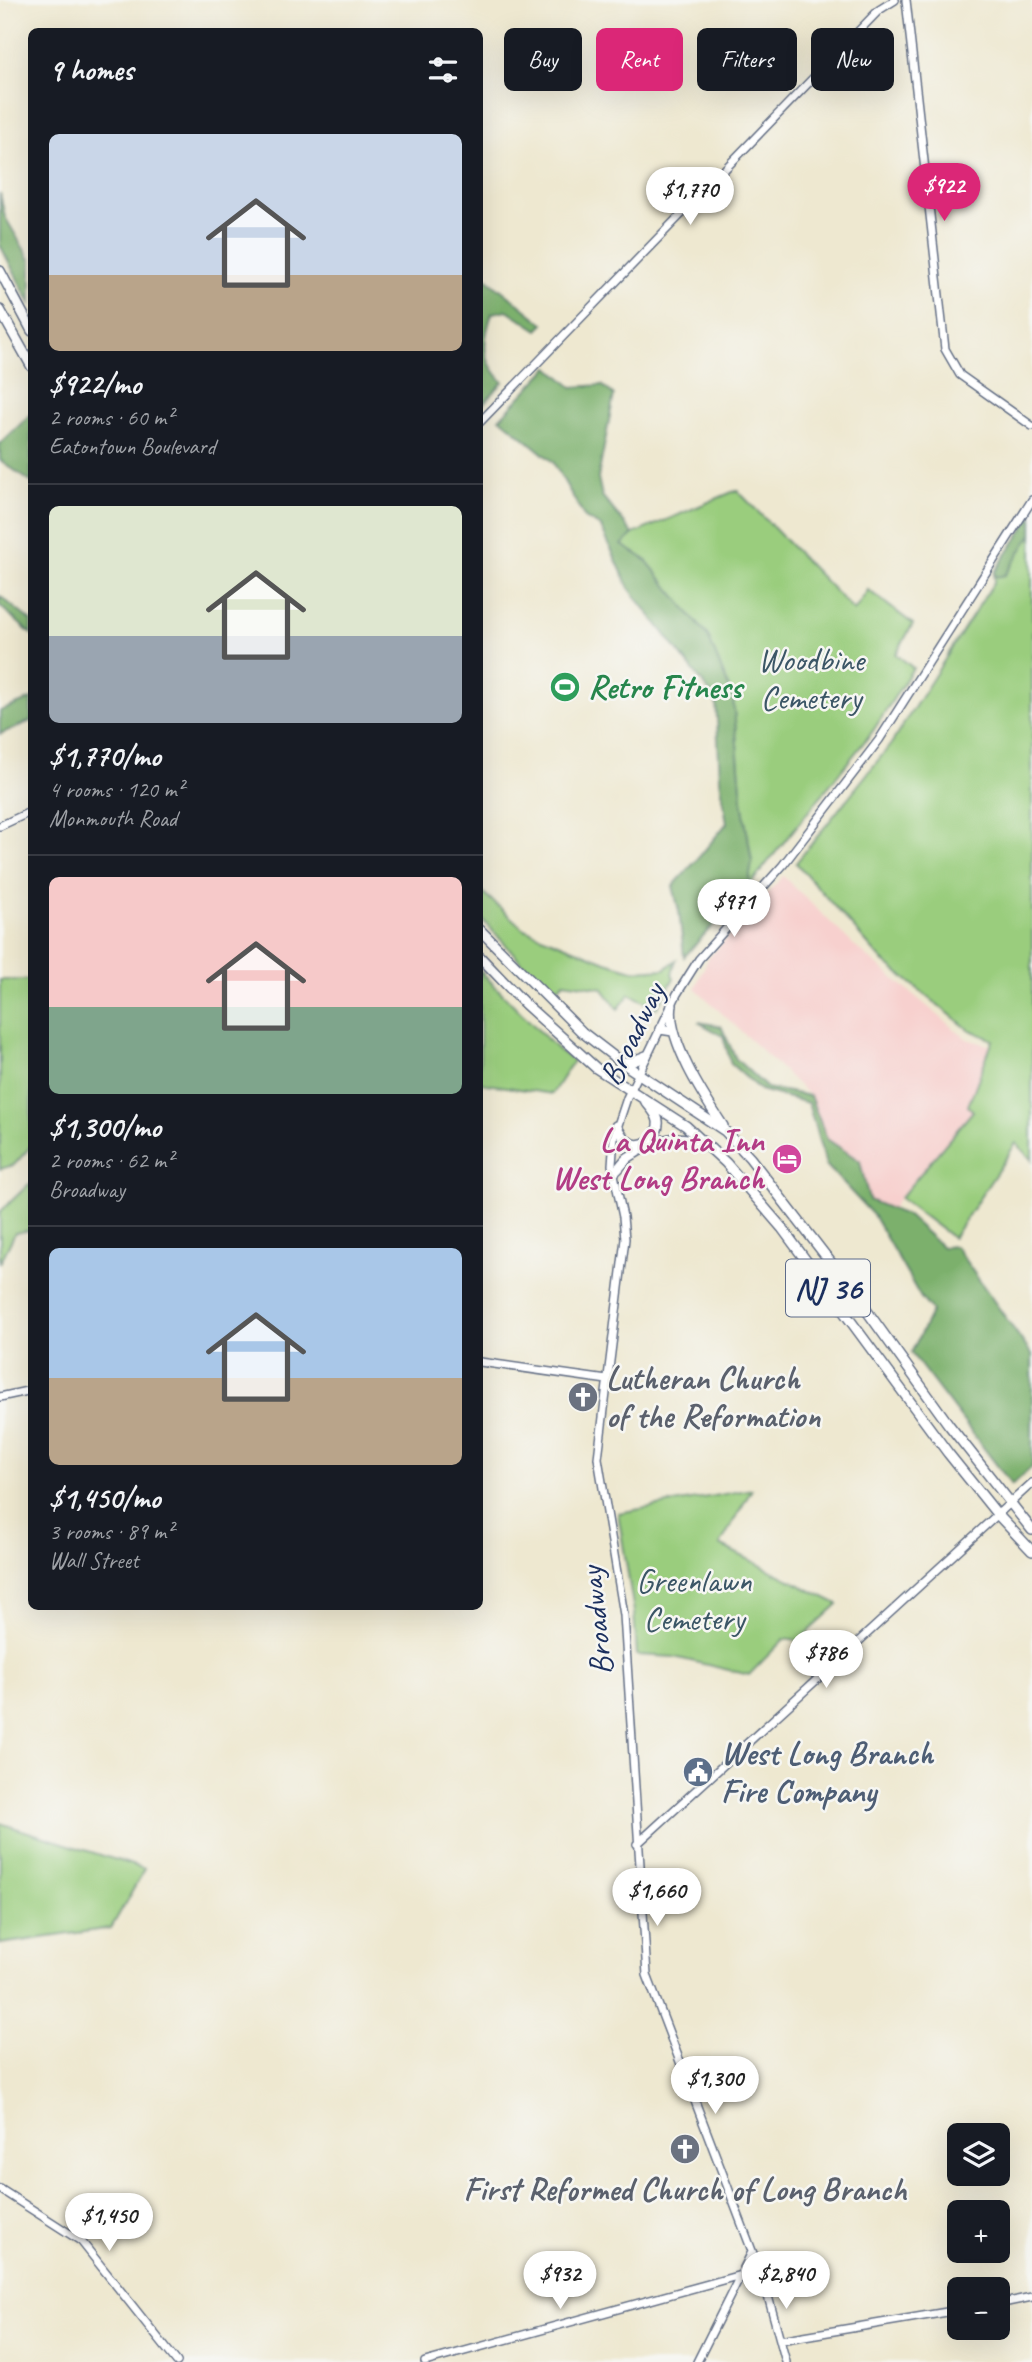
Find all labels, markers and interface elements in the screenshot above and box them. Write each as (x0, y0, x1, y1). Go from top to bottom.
chip: Buy (504, 28, 582, 91)
chip: Rent (596, 28, 683, 91)
chip: Filters (697, 28, 797, 91)
chip: New (811, 28, 894, 91)
text: 9 homes (49, 51, 133, 89)
icon: filters (424, 51, 462, 89)
pin: $922 (903, 164, 985, 223)
pin: $1,770 (633, 168, 747, 227)
text: $922 (923, 171, 965, 200)
text: $1,770 (662, 175, 718, 204)
icon: home (193, 180, 319, 306)
text: $922/mo (49, 365, 141, 403)
text: 2 rooms · 60 m² (49, 403, 173, 432)
text: Eatontown Boulevard (49, 432, 216, 461)
icon: home (193, 552, 319, 678)
park label: Woodbine Cemetery (758, 639, 866, 719)
place label: Retro Fitness (588, 666, 745, 708)
sports icon: Retro Fitness (548, 670, 582, 704)
text: $1,770/mo (49, 737, 161, 775)
text: 4 rooms · 120 m² (49, 775, 184, 804)
text: Monmouth Road (49, 804, 177, 833)
pin: $971 (693, 880, 775, 939)
text: $971 (713, 887, 755, 916)
icon: home (193, 923, 319, 1049)
street label: Broadway (589, 973, 676, 1092)
text: $1,300/mo (49, 1108, 161, 1146)
place label: La Quinta Inn West Long Branch (552, 1119, 766, 1199)
hotel icon: La Quinta Inn West Long Branch (770, 1142, 804, 1176)
text: 2 rooms · 62 m² (49, 1146, 173, 1175)
text: Broadway (49, 1175, 125, 1204)
road number: NJ 36 (786, 1260, 870, 1316)
icon: home (193, 1294, 319, 1420)
place label: Lutheran Church of the Reformation (606, 1357, 821, 1437)
church icon: Lutheran Church of the Reformation (566, 1380, 600, 1414)
text: $1,450/mo (49, 1479, 160, 1517)
text: 3 rooms · 89 m² (49, 1517, 173, 1546)
text: Wall Street (49, 1546, 139, 1575)
park label: Greenlawn Cemetery (636, 1560, 752, 1640)
street label: Broadway (569, 1562, 623, 1677)
pin: $786 (785, 1630, 867, 1690)
text: $786 (805, 1638, 847, 1667)
place label: West Long Branch Fire Company (721, 1732, 935, 1812)
public building icon: West Long Branch Fire Company (681, 1755, 715, 1789)
pin: $1,660 (600, 1868, 714, 1928)
text: $1,660 (628, 1876, 686, 1905)
pin: $1,300 (658, 2056, 772, 2116)
text: $1,300 (687, 2064, 743, 2093)
map controls (947, 2123, 1010, 2340)
button: layers (947, 2123, 1010, 2186)
church icon: First Reformed Church of Long Branch (668, 2132, 702, 2166)
place label: First Reformed Church of Long Branch (463, 2168, 907, 2210)
pin: $1,450 (52, 2194, 166, 2253)
button: + (947, 2200, 1010, 2263)
text: $1,450 (81, 2201, 137, 2230)
pin: $932 (519, 2252, 601, 2311)
pin: $2,840 (729, 2252, 843, 2311)
text: $932 (539, 2259, 581, 2288)
text: $2,840 (758, 2259, 814, 2288)
button: − (947, 2277, 1010, 2340)

